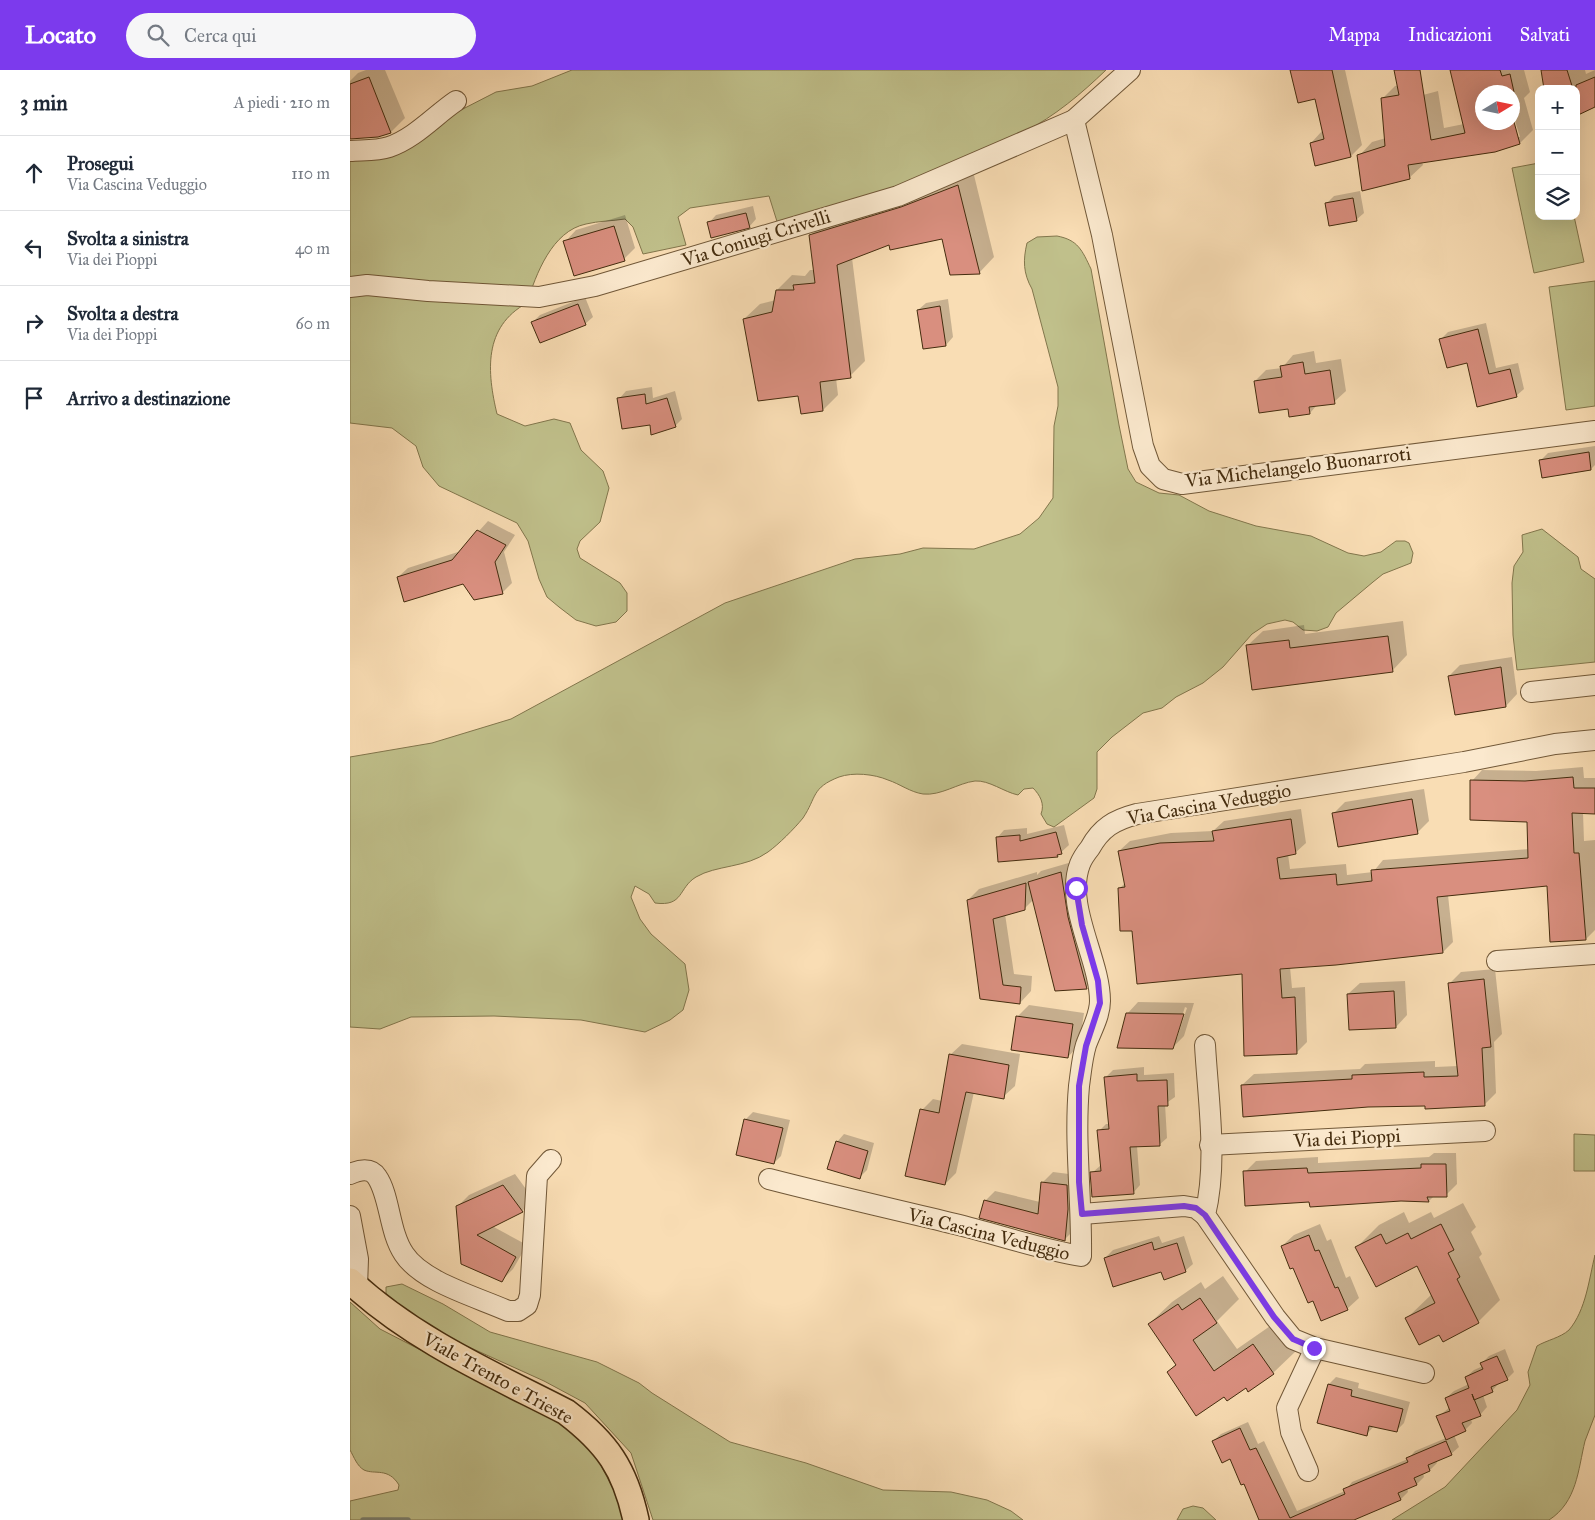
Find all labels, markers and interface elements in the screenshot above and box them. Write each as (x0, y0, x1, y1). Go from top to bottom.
search box (126, 13, 476, 58)
text: Locato (25, 20, 96, 50)
icon: search (144, 21, 172, 49)
text: Cerca qui (184, 24, 257, 47)
text: Mappa (1328, 24, 1380, 46)
text: Indicazioni (1408, 24, 1492, 46)
text: Salvati (1520, 24, 1570, 46)
north arrow (1475, 85, 1520, 130)
map controls (1535, 85, 1580, 220)
button: + (1535, 85, 1580, 130)
text: 3 min (20, 90, 68, 116)
text: A piedi · 210 m (234, 93, 330, 112)
button: − (1535, 130, 1580, 175)
text: Prosegui (67, 152, 134, 175)
icon: ahead (20, 159, 48, 187)
text: 110 m (291, 164, 330, 183)
text: Via Cascina Veduggio (67, 175, 207, 194)
button: layers (1535, 175, 1580, 220)
street label: Via Coniugi Crivelli (678, 204, 833, 273)
text: Svolta a sinistra (67, 227, 189, 250)
icon: left (20, 234, 48, 262)
text: 40 m (295, 239, 330, 258)
text: Via dei Pioppi (67, 250, 157, 269)
text: Svolta a destra (67, 302, 179, 325)
icon: right (20, 309, 48, 337)
text: 60 m (296, 314, 330, 333)
text: Via dei Pioppi (67, 325, 157, 344)
icon: arrive (20, 384, 48, 412)
text: Arrivo a destinazione (67, 387, 230, 410)
street label: Via Michelangelo Buonarroti (1183, 442, 1412, 493)
street label: Via Cascina Veduggio (1124, 778, 1293, 831)
route start (1065, 877, 1088, 900)
street label: Via dei Pioppi (1292, 1124, 1401, 1152)
street label: Via Cascina Veduggio (904, 1203, 1073, 1266)
street label: Viale Trento e Trieste (418, 1327, 577, 1429)
route end (1303, 1337, 1326, 1360)

